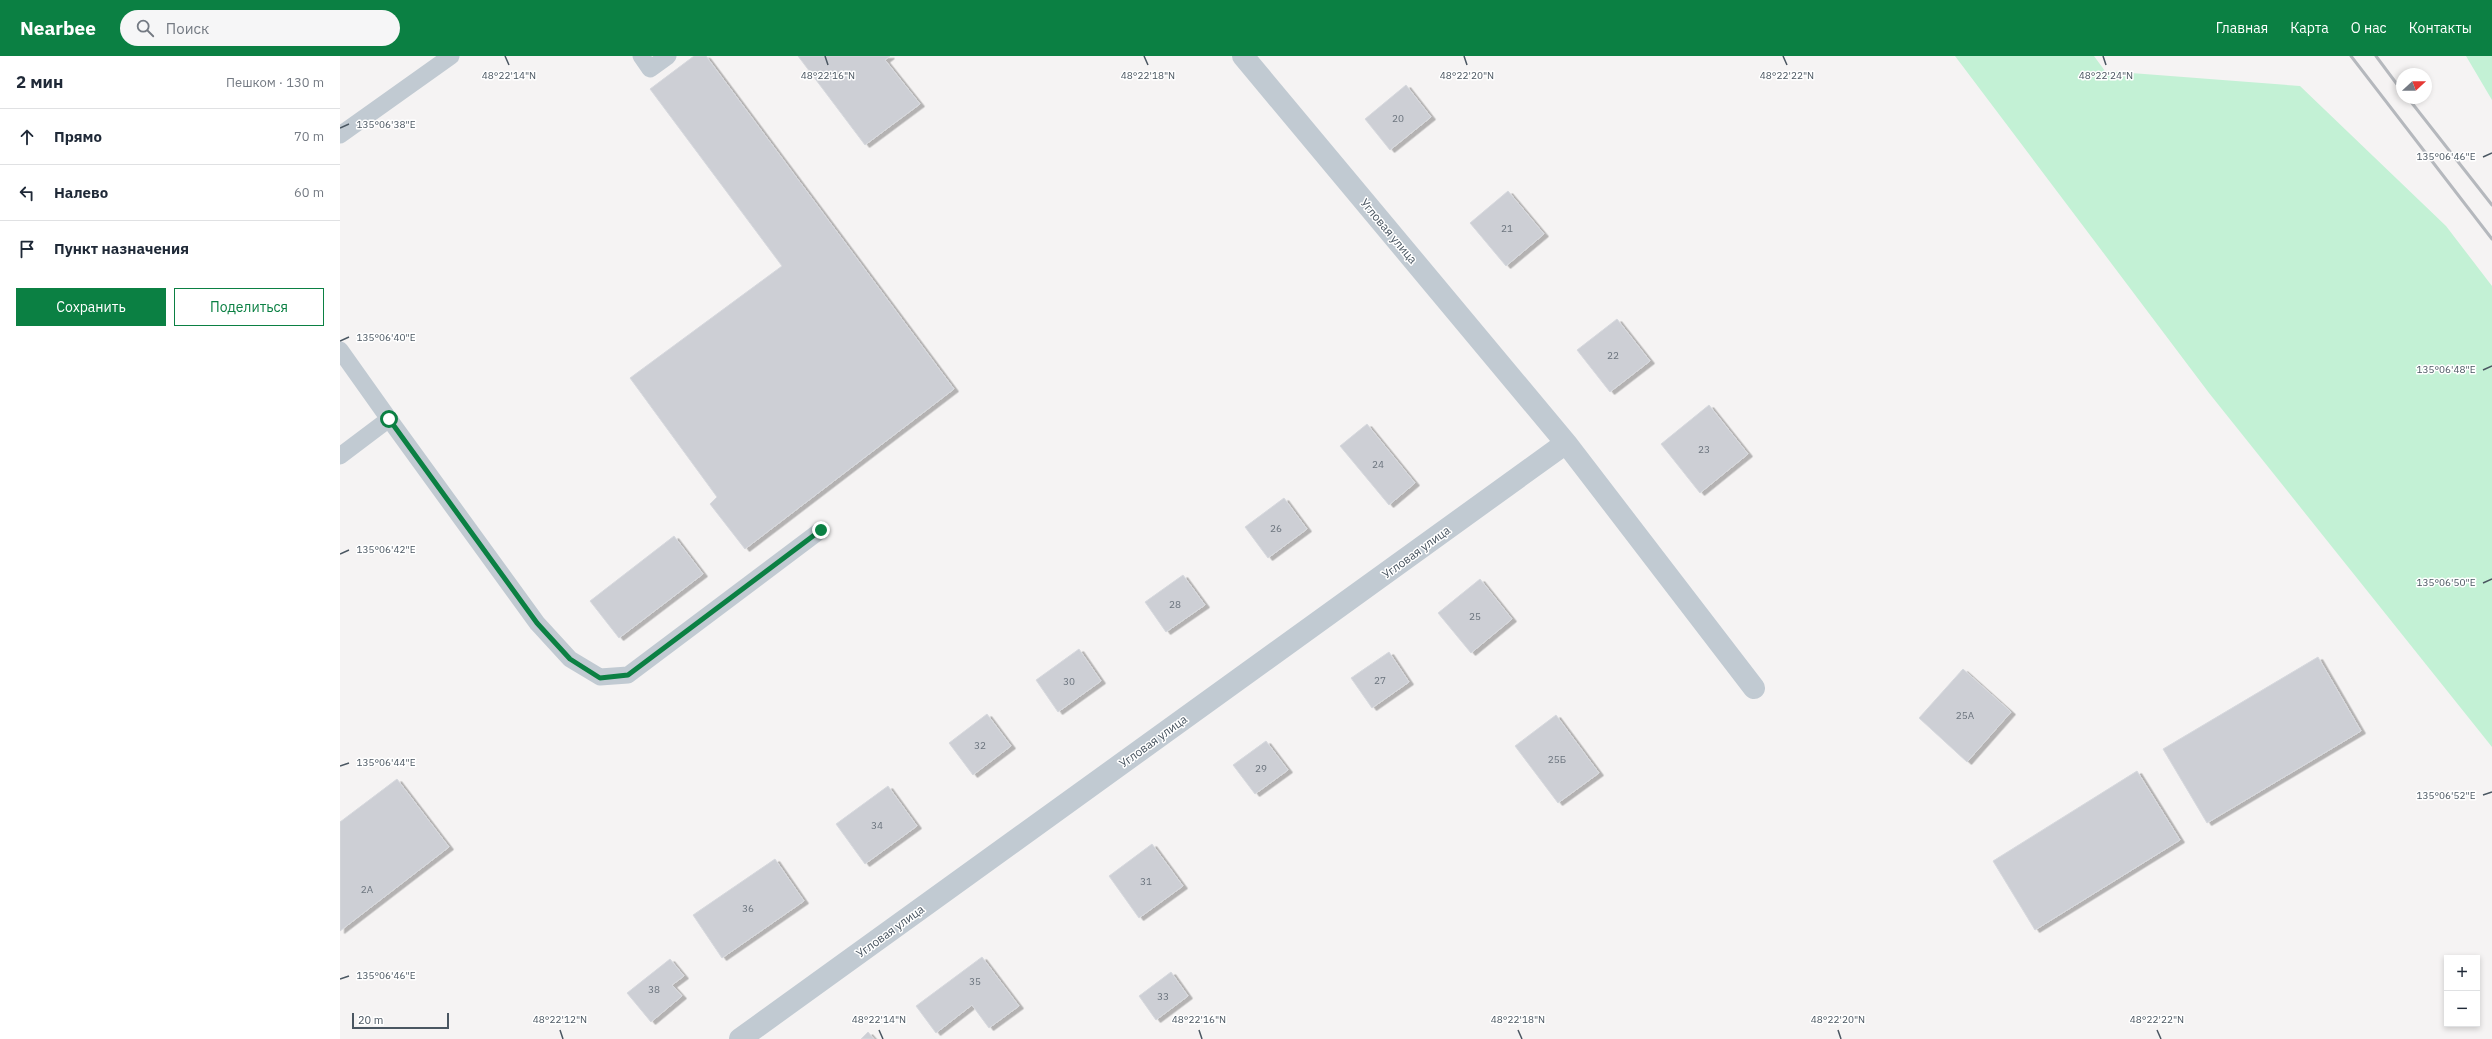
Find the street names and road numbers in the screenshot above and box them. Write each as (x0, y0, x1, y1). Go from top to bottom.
street label: Угловая улица (1357, 195, 1421, 267)
street label: Угловая улица (1379, 522, 1453, 582)
street label: Угловая улица (1116, 711, 1190, 771)
street label: Угловая улица (853, 901, 927, 961)

